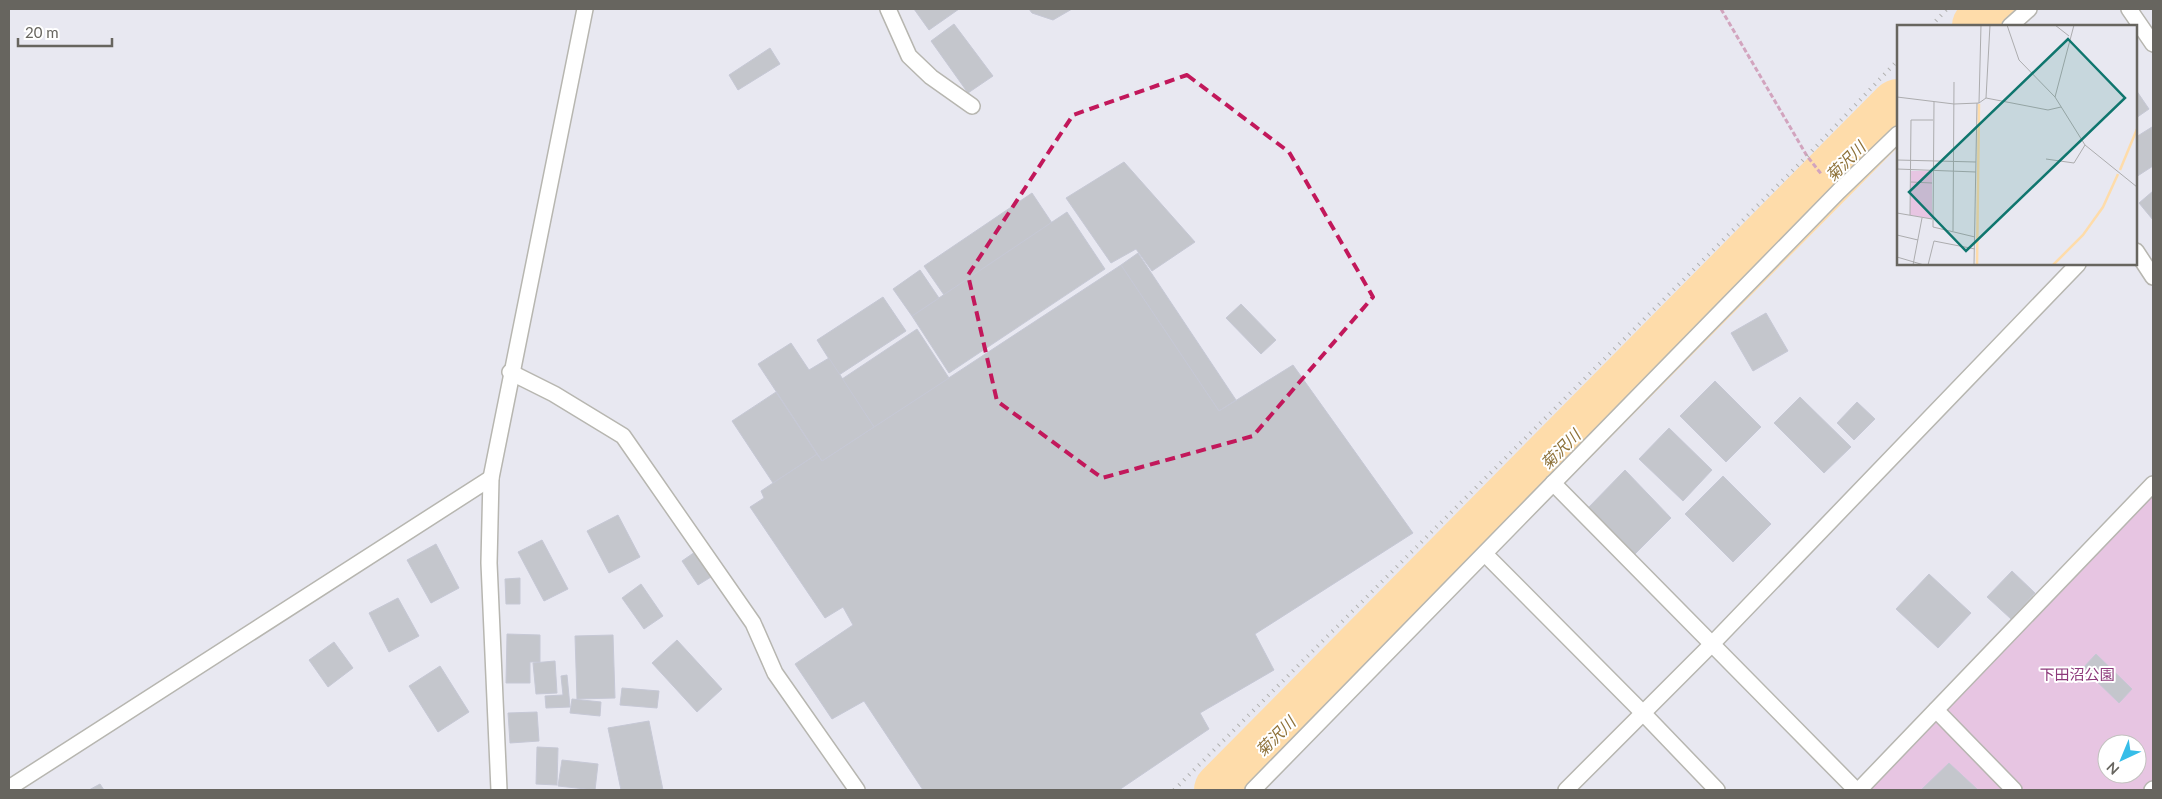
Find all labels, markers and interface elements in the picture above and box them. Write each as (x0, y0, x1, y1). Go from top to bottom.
scale bar (18, 15, 111, 47)
text: 20 m (25, 23, 59, 41)
inset map (1897, 25, 2137, 265)
water label: 菊沢川 (1821, 136, 1870, 185)
water label: 菊沢川 (1536, 424, 1585, 473)
park label: 下田沼公園 (2039, 665, 2115, 683)
water label: 菊沢川 (1251, 711, 1300, 760)
north arrow (2097, 734, 2147, 784)
text: N (2103, 759, 2122, 779)

